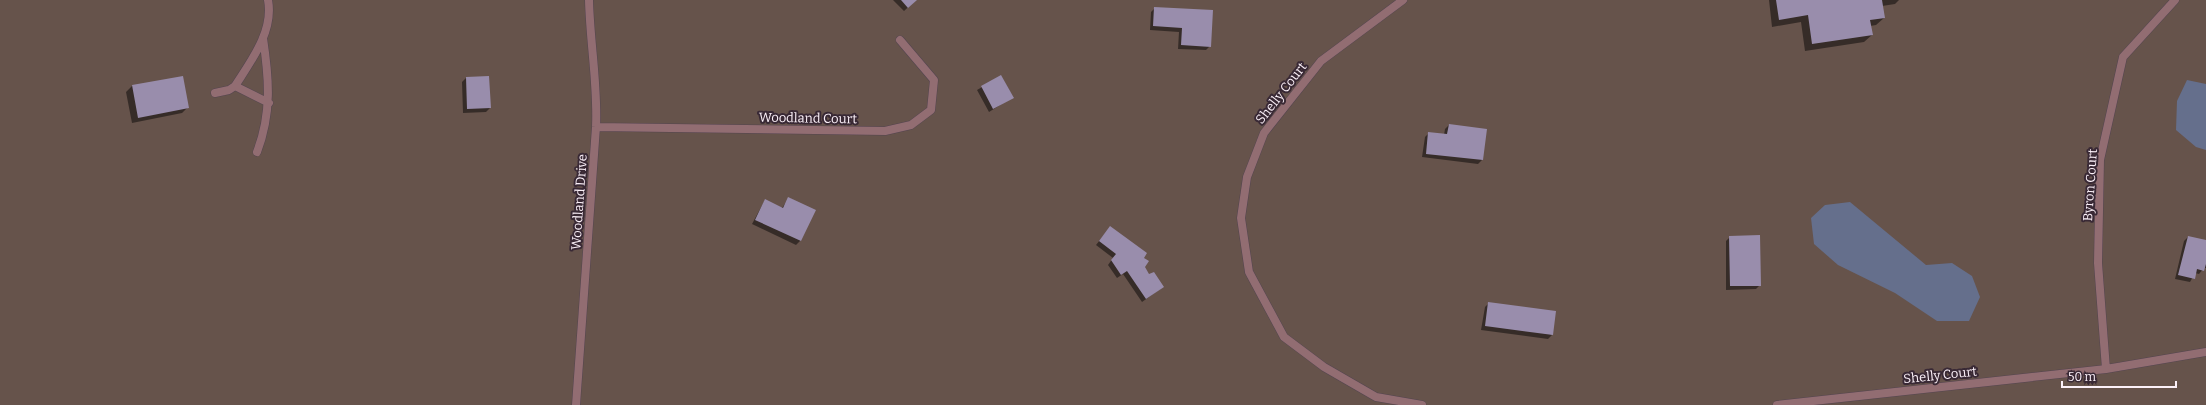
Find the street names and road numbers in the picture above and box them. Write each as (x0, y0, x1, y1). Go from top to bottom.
street label: Shelly Court (1252, 59, 1310, 127)
street label: Woodland Court (759, 110, 858, 126)
street label: Byron Court (2080, 148, 2100, 222)
street label: Woodland Drive (568, 153, 590, 251)
street label: Shelly Court (1903, 364, 1978, 386)

